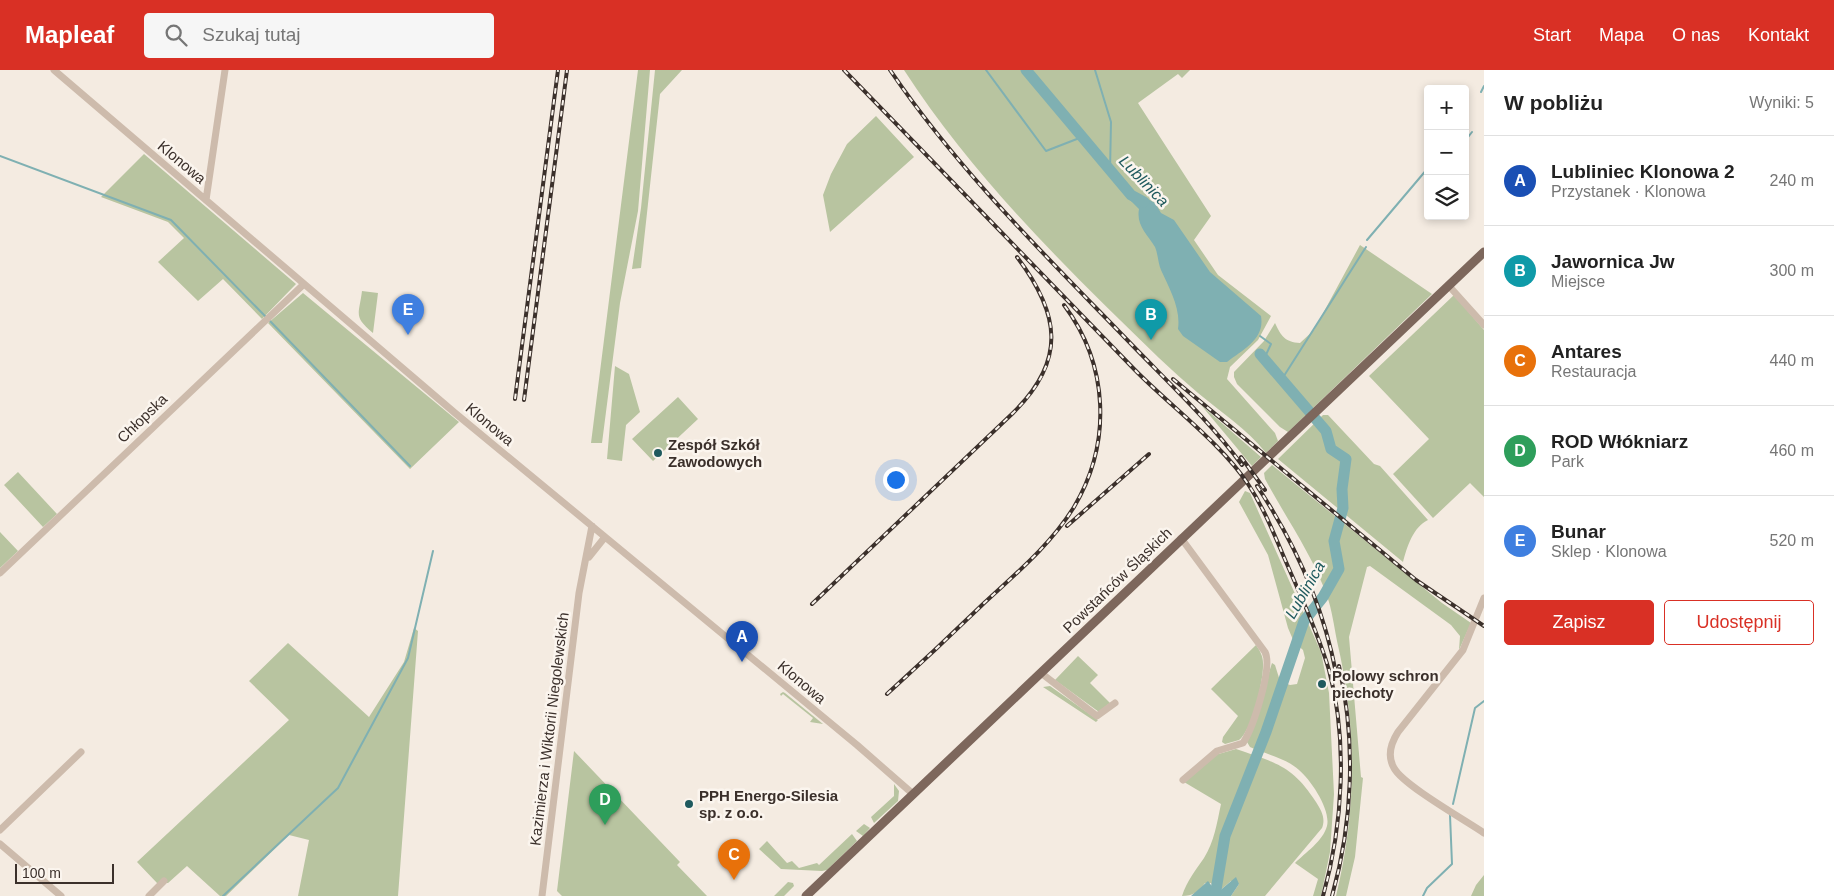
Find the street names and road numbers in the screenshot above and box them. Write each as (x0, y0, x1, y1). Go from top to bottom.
street label: Klonowa (154, 137, 210, 187)
street label: Chłopska (114, 390, 171, 446)
street label: Klonowa (462, 399, 518, 449)
street label: Powstańców Śląskich (1059, 524, 1175, 636)
street label: Kazimierza i Wiktorii Niegolewskich (526, 611, 572, 847)
street label: Klonowa (774, 657, 830, 707)

